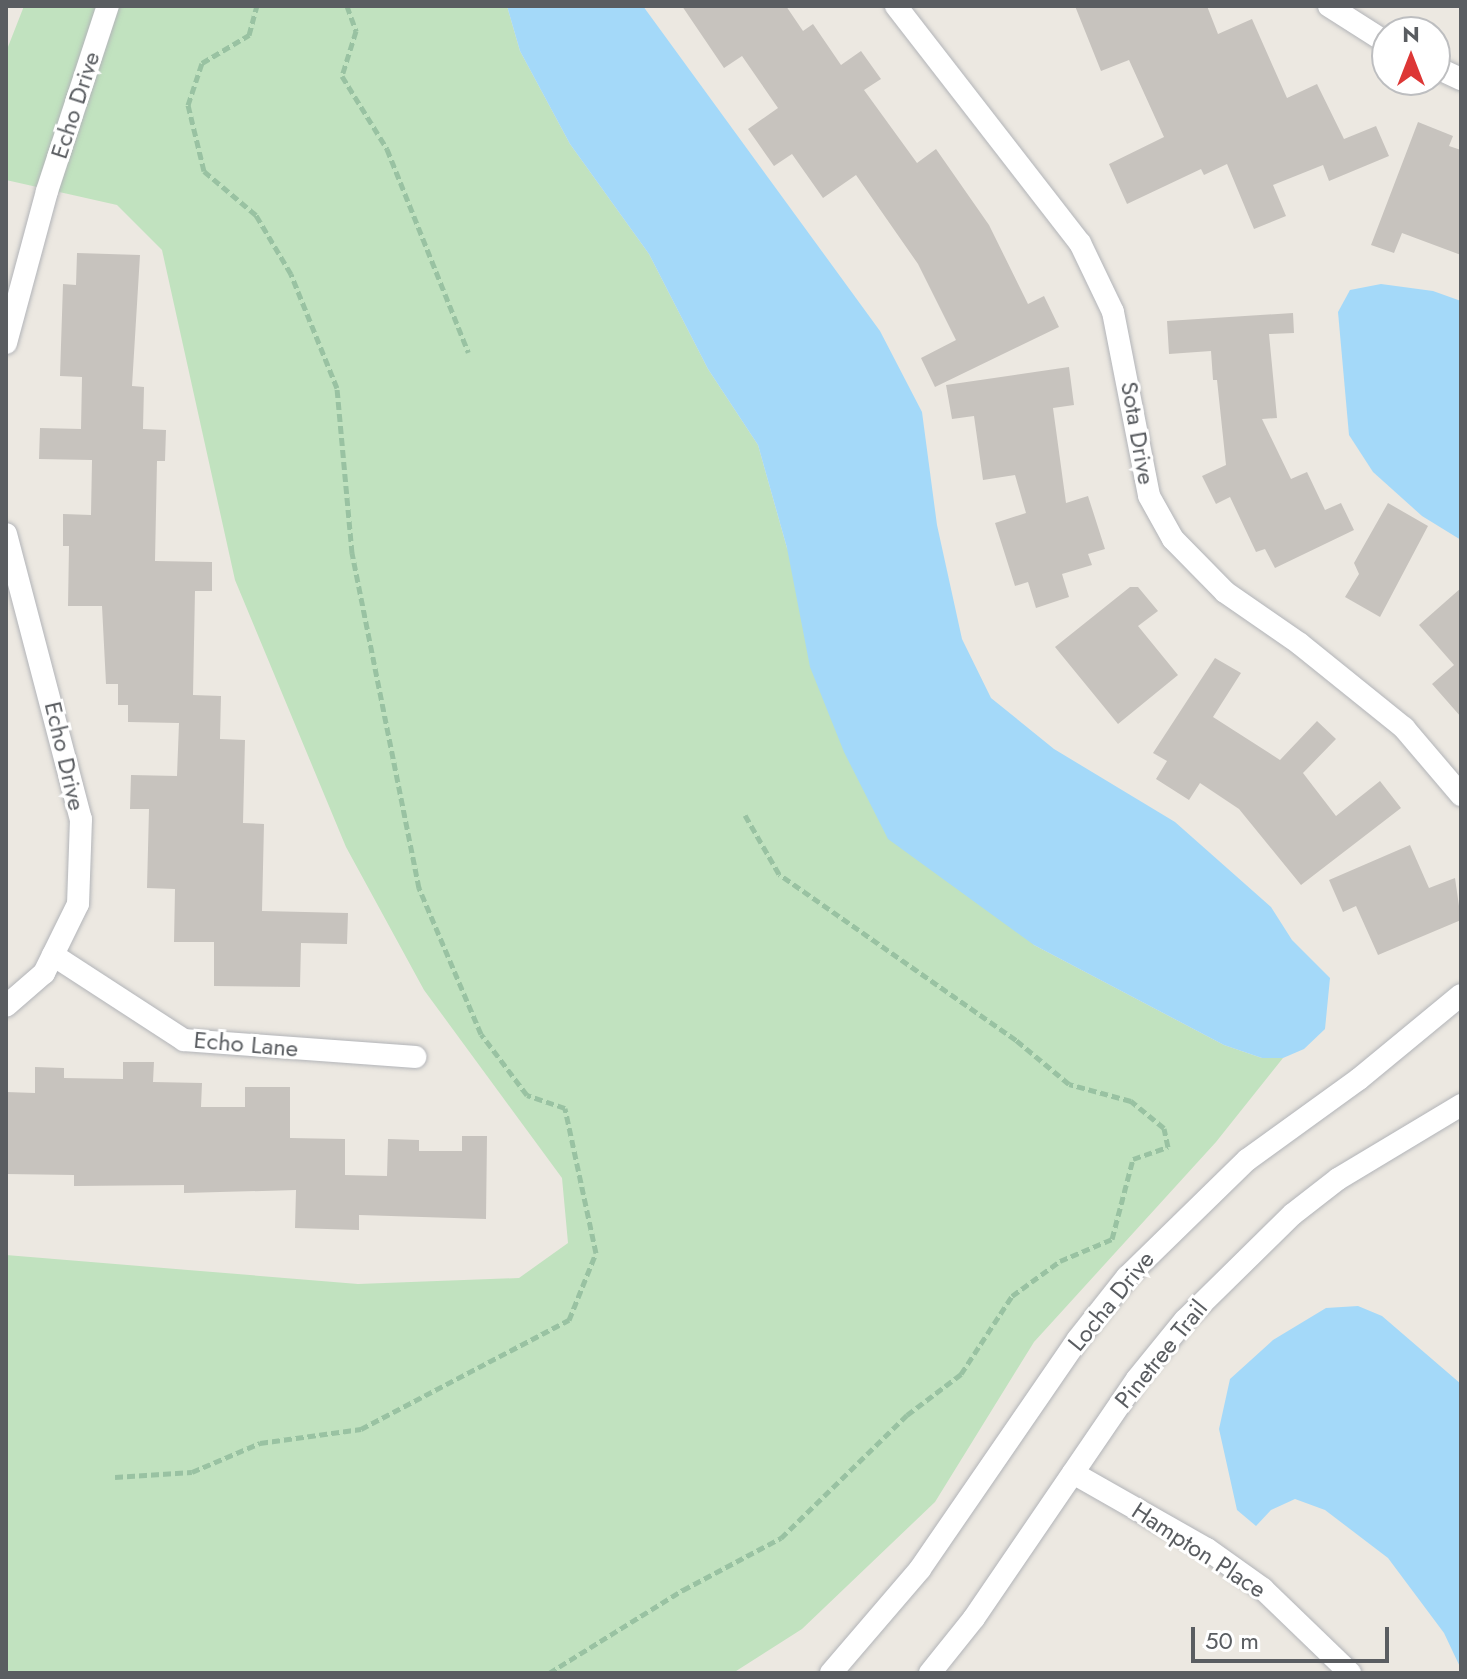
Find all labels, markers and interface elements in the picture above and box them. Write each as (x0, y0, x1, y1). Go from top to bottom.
north arrow (1371, 16, 1451, 96)
text: N (1402, 18, 1420, 50)
street label: Echo Drive (44, 48, 106, 162)
street label: Sota Drive (1115, 379, 1161, 487)
street label: Echo Drive (38, 699, 92, 813)
street label: Echo Lane (193, 1025, 299, 1063)
street label: Locha Drive (1062, 1245, 1160, 1357)
street label: Pinetree Trail (1109, 1294, 1213, 1414)
street label: Hampton Place (1127, 1496, 1271, 1604)
scale bar (1195, 1611, 1393, 1661)
text: 50 m (1205, 1623, 1259, 1658)

